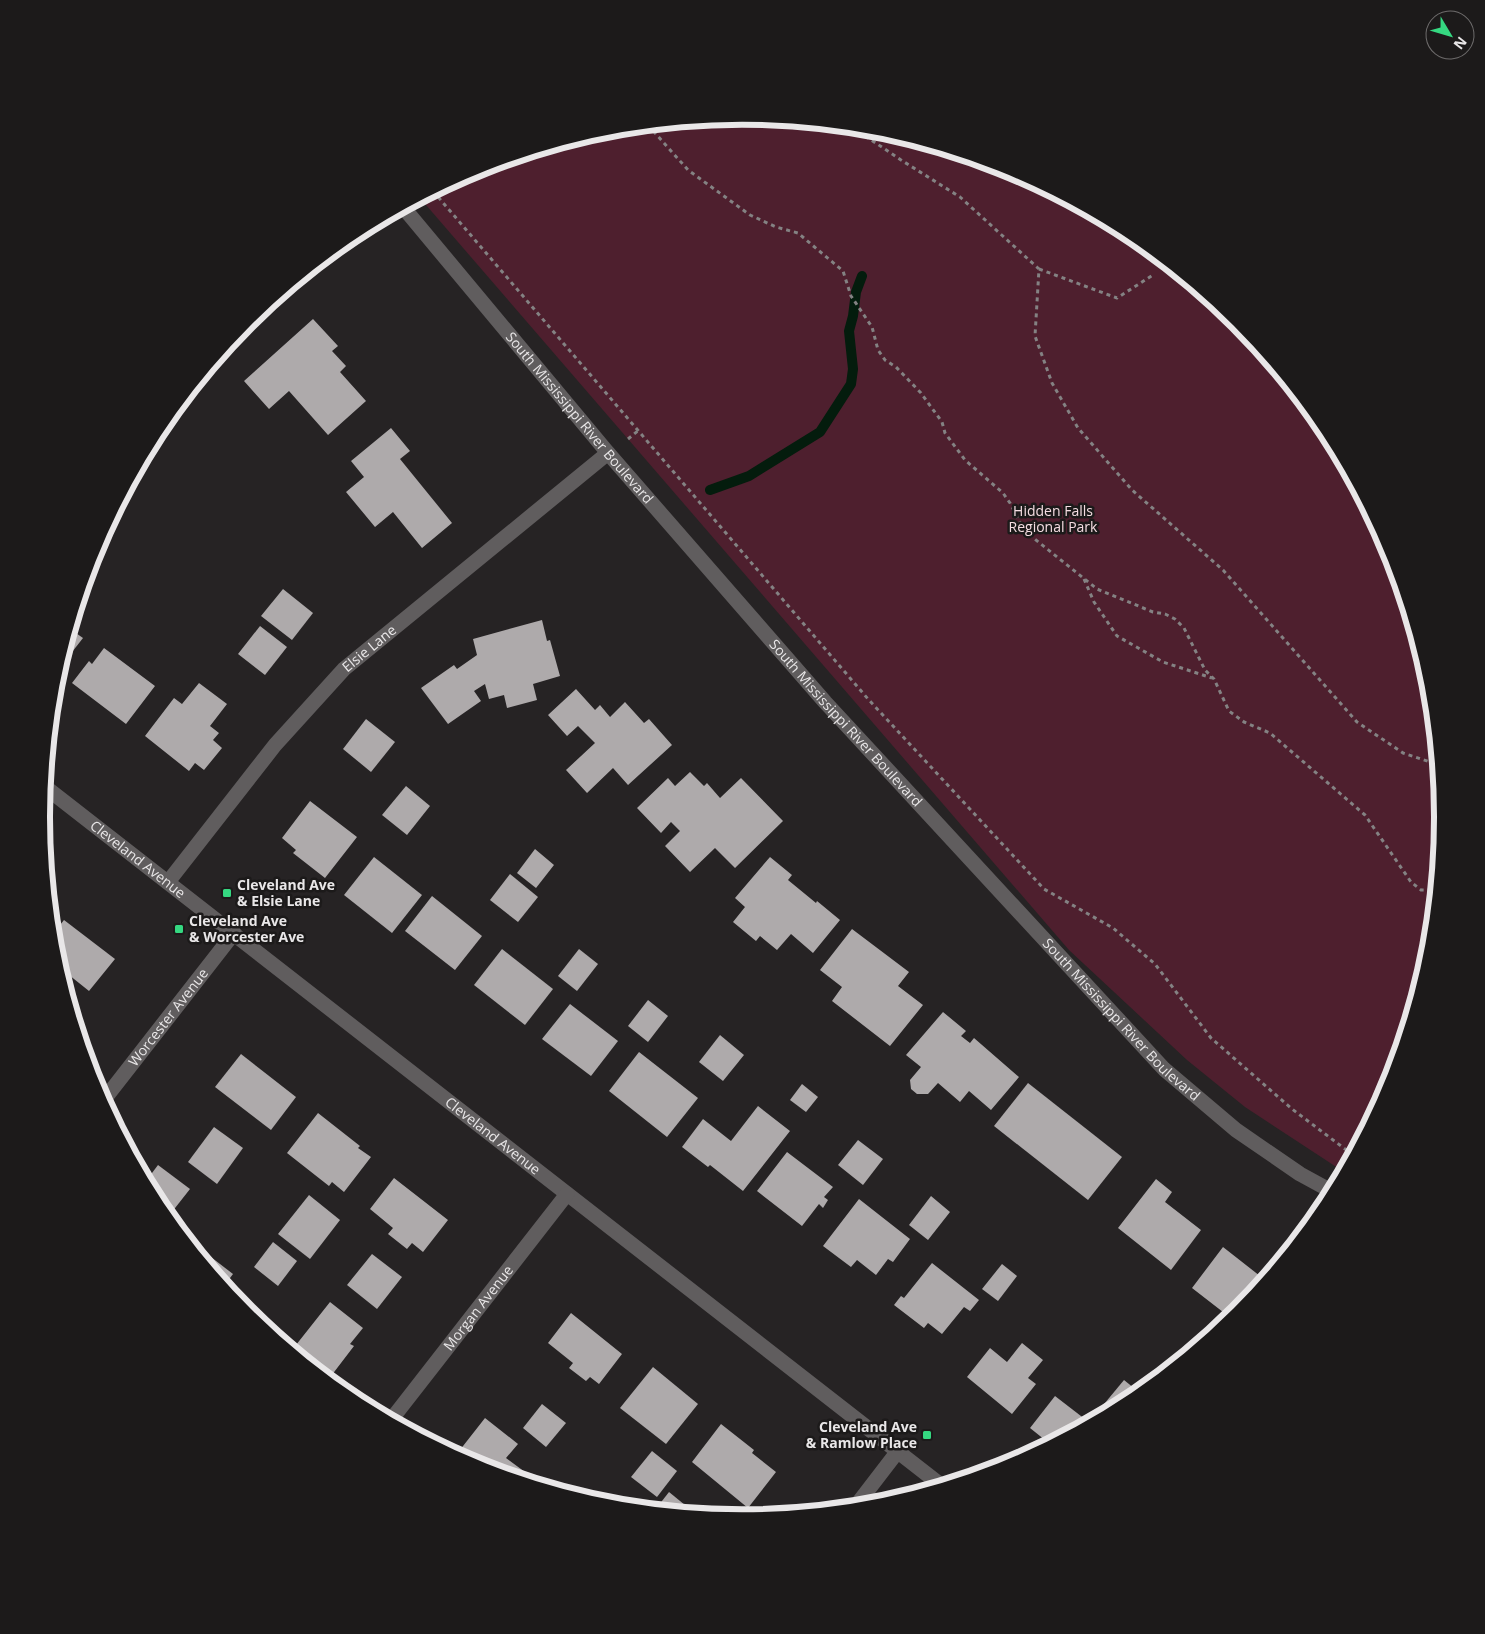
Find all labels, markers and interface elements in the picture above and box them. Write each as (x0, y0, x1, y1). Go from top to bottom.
north arrow (1425, 10, 1475, 60)
text: N (1450, 33, 1472, 54)
street label: South Mississippi River Boulevard (502, 328, 658, 507)
park label: Hidden Falls Regional Park (1009, 501, 1098, 536)
street label: Elsie Lane (338, 620, 400, 676)
street label: South Mississippi River Boulevard (766, 635, 927, 810)
street label: Cleveland Avenue (87, 816, 190, 902)
place label: Cleveland Ave & Elsie Lane (237, 875, 335, 910)
marker: Cleveland Ave & Elsie Lane (221, 887, 233, 899)
place label: Cleveland Ave & Worcester Ave (189, 911, 304, 946)
marker: Cleveland Ave & Worcester Ave (173, 923, 185, 935)
street label: South Mississippi River Boulevard (1039, 934, 1204, 1105)
street label: Worcester Avenue (124, 964, 212, 1070)
street label: Cleveland Avenue (441, 1092, 545, 1179)
street label: Morgan Avenue (439, 1261, 517, 1354)
place label: Cleveland Ave & Ramlow Place (806, 1417, 917, 1452)
marker: Cleveland Ave & Ramlow Place (921, 1429, 933, 1441)

